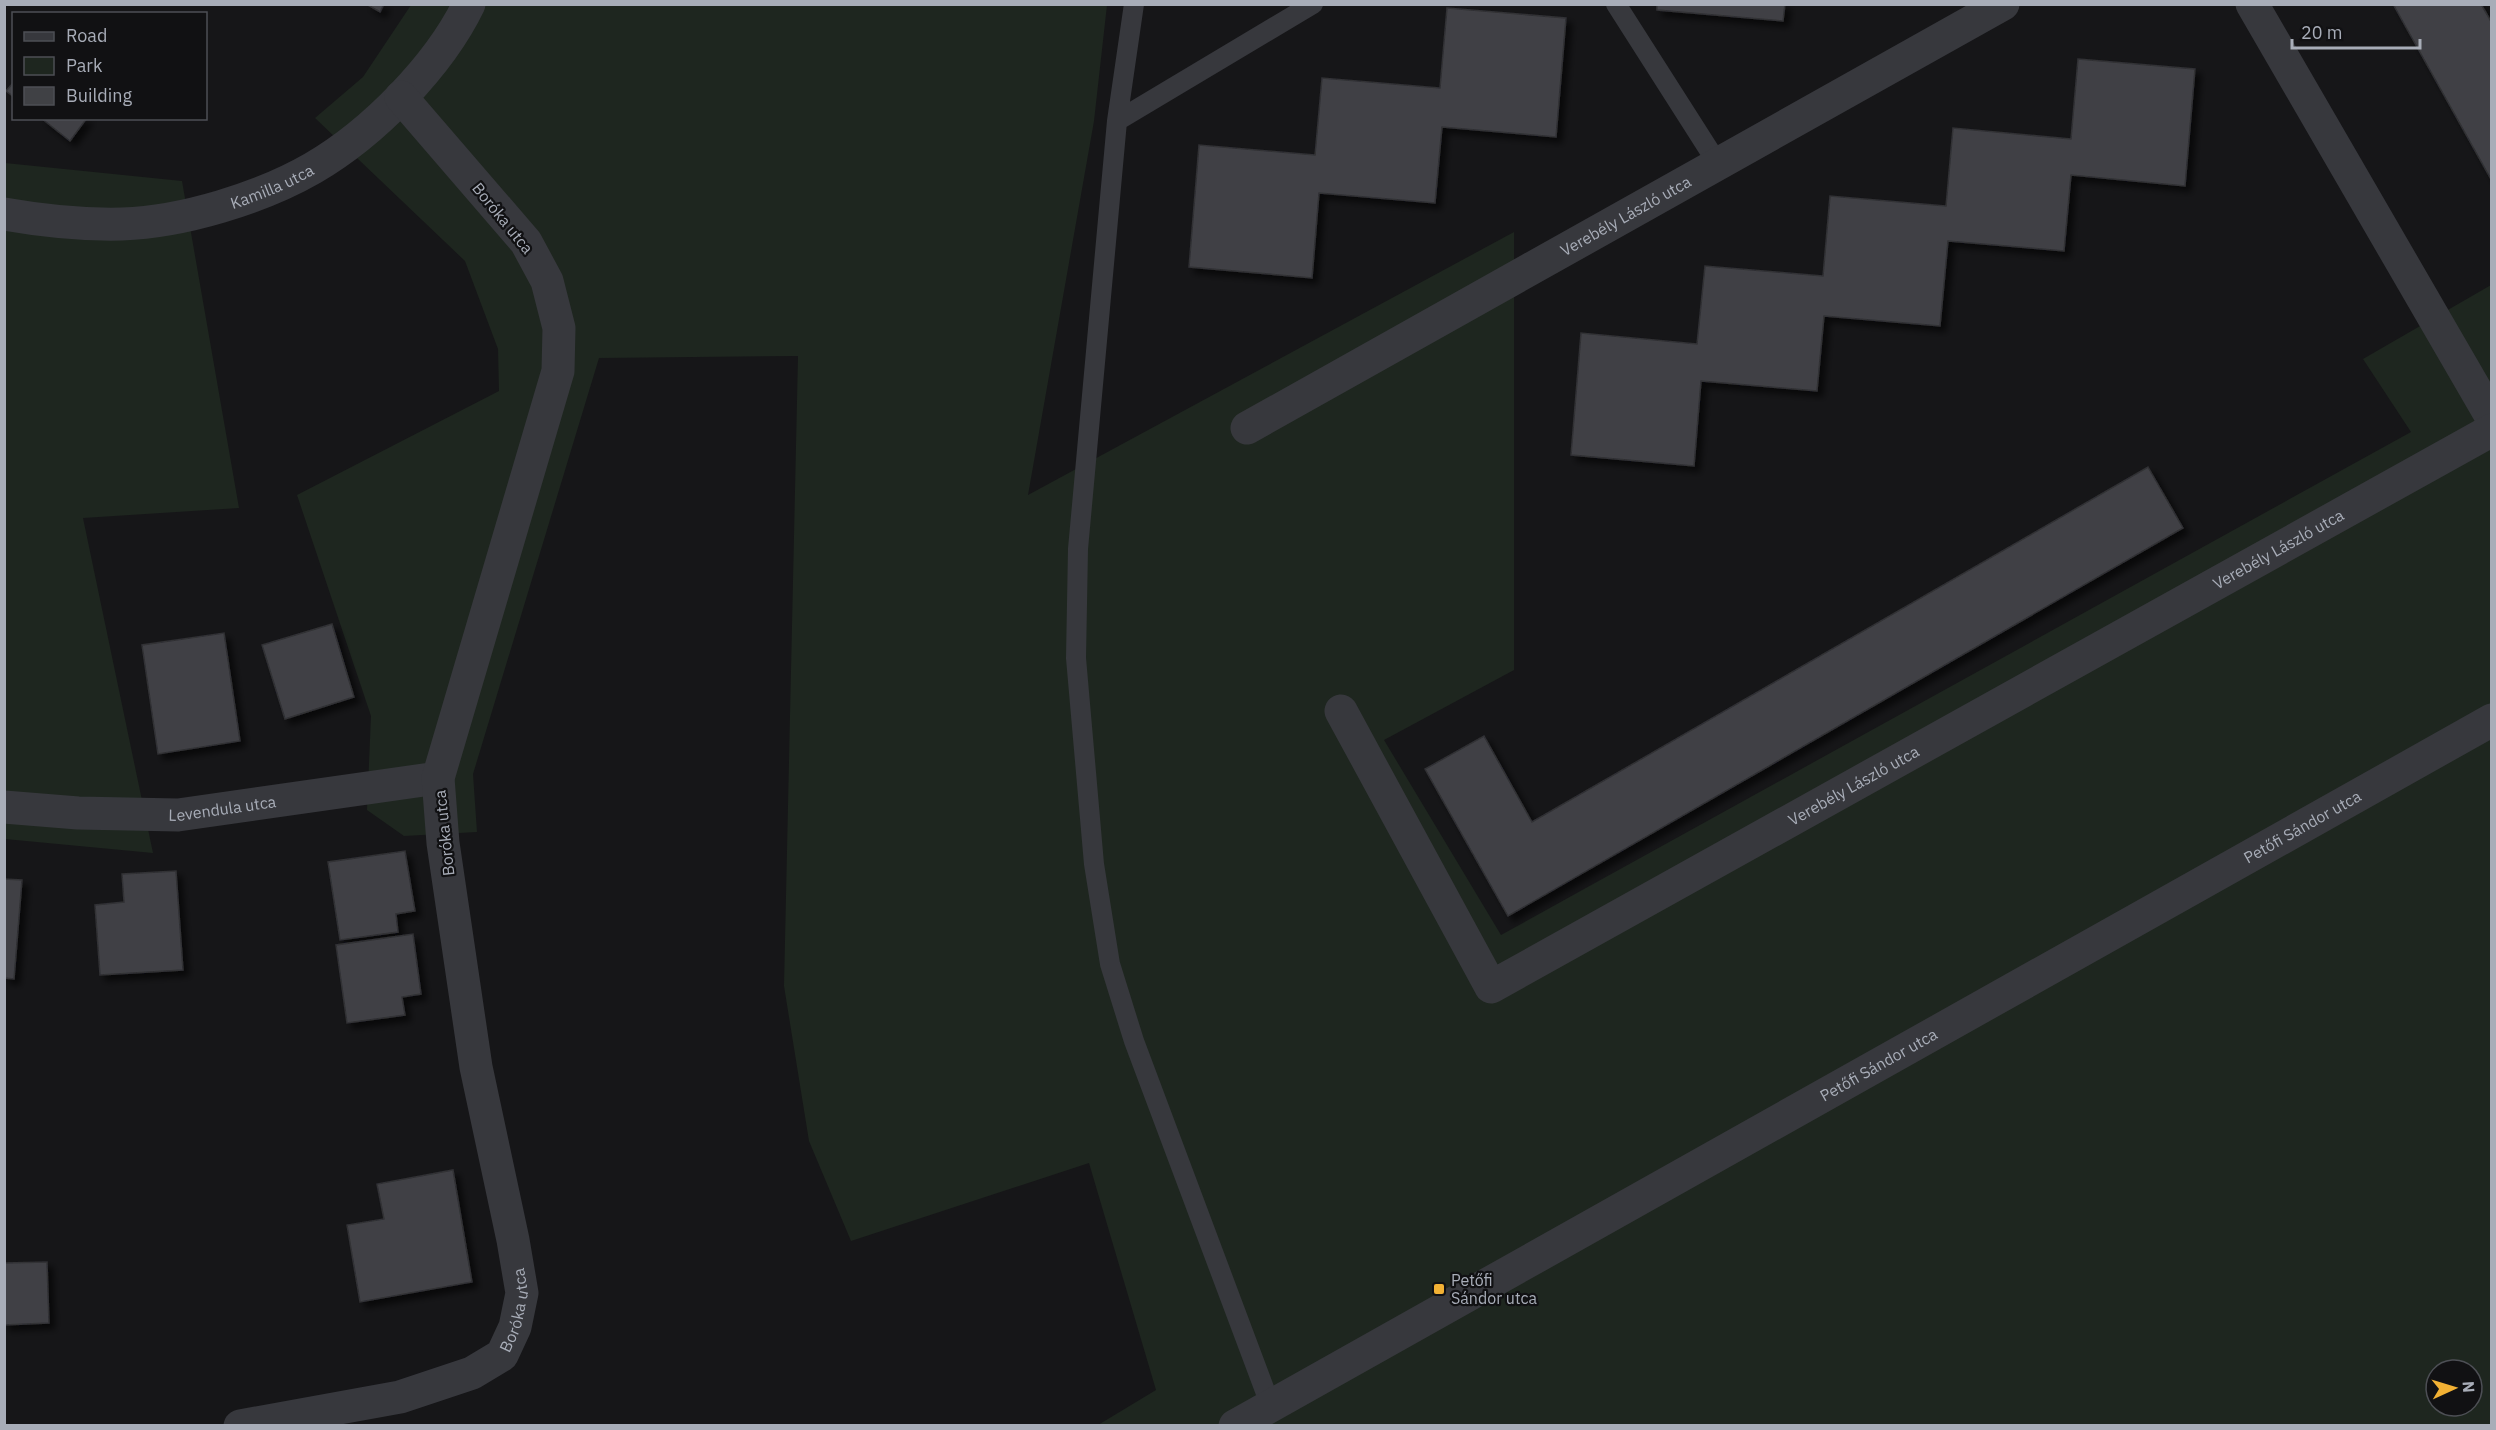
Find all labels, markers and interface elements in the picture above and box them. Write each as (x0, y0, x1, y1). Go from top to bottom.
legend (12, 12, 207, 120)
scale bar (2292, 12, 2420, 50)
text: 20 m (2301, 21, 2343, 44)
text: Road (66, 24, 107, 47)
text: Park (66, 54, 103, 77)
text: Building (66, 84, 133, 107)
street label: Kamilla utca (228, 159, 318, 213)
street label: Verebély László utca (1557, 171, 1695, 260)
street label: Boróka utca (468, 178, 538, 258)
street label: Verebély László utca (2209, 504, 2348, 593)
street label: Verebély László utca (1785, 741, 1923, 830)
street label: Petőfi Sándor utca (2240, 785, 2365, 868)
street label: Boróka utca (430, 789, 458, 877)
street label: Levendula utca (168, 791, 278, 825)
street label: Petőfi Sándor utca (1816, 1023, 1941, 1106)
street label: Boróka utca (495, 1266, 532, 1355)
place label: Petőfi Sándor utca (1451, 1270, 1538, 1308)
marker: Petőfi Sándor utca (1432, 1282, 1446, 1296)
north arrow (2424, 1358, 2484, 1418)
text: N (2459, 1380, 2479, 1393)

